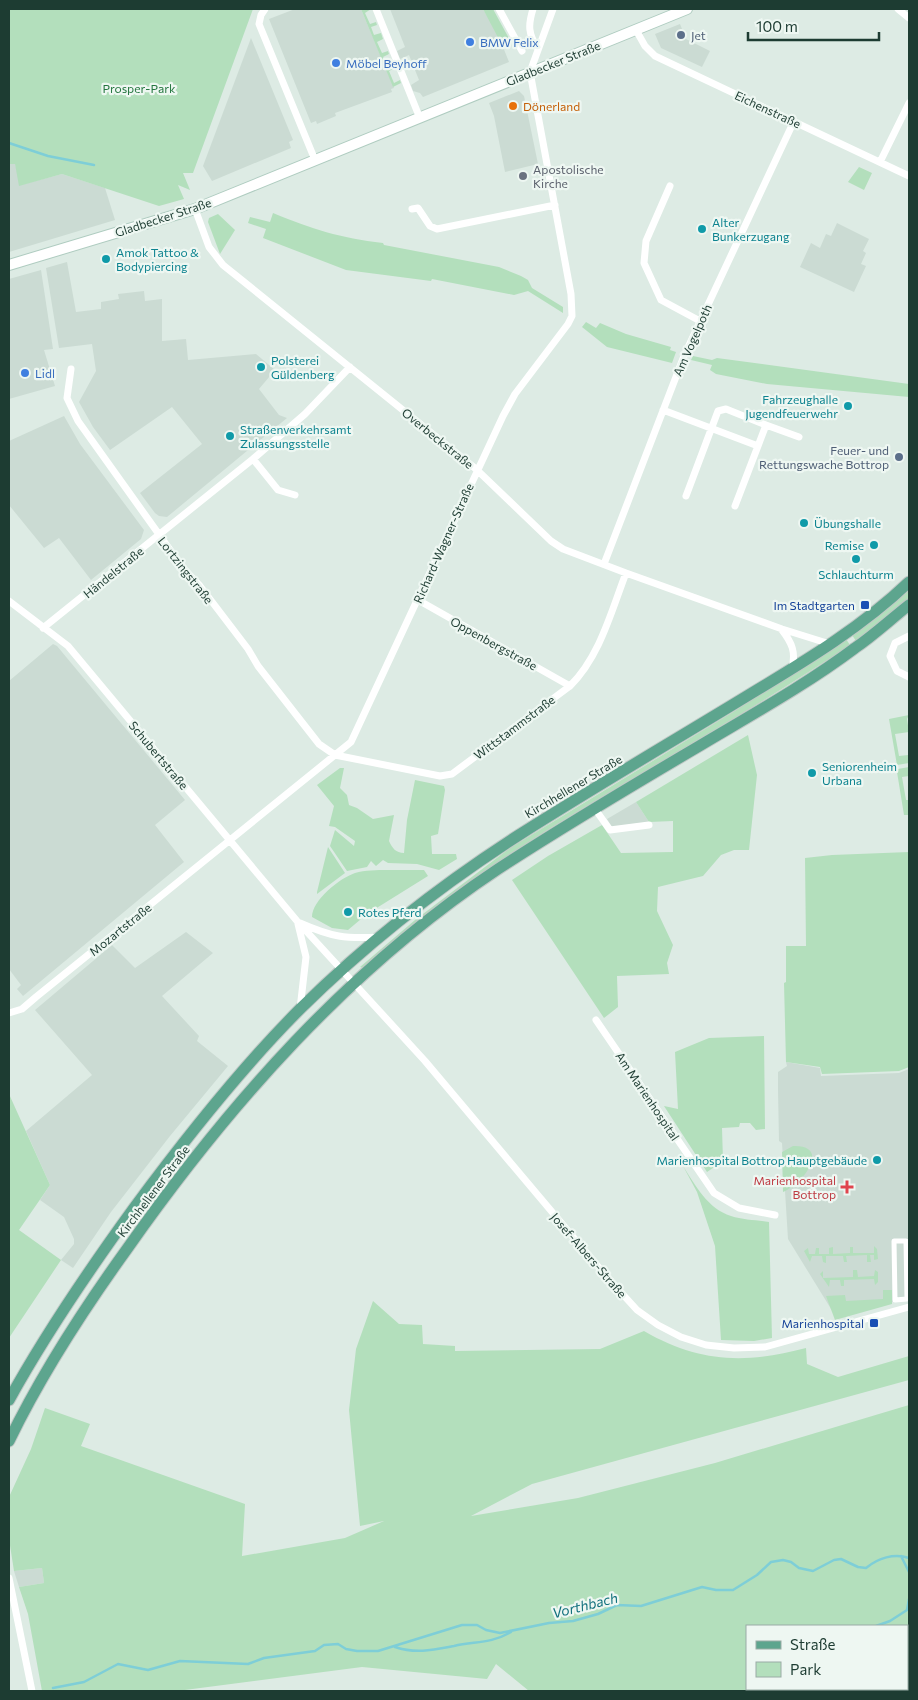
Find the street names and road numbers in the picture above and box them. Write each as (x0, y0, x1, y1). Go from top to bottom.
street label: Gladbecker Straße (504, 38, 602, 88)
street label: Eichenstraße (733, 88, 803, 130)
street label: Gladbecker Straße (113, 195, 213, 239)
street label: Am Vogelpoth (670, 302, 714, 378)
street label: Overbeckstraße (400, 405, 476, 471)
street label: Richard-Wagner-Straße (410, 481, 476, 605)
street label: Lortzingstraße (156, 534, 216, 606)
street label: Händelstraße (80, 543, 146, 601)
street label: Oppenbergstraße (448, 613, 540, 673)
street label: Wittstammstraße (471, 692, 557, 762)
street label: Schubertstraße (126, 718, 192, 792)
street label: Kirchhellener Straße (522, 751, 624, 821)
street label: Mozartstraße (86, 900, 154, 958)
street label: Am Marienhospital (613, 1049, 683, 1143)
street label: Kirchhellener Straße (114, 1143, 192, 1239)
street label: Josef-Albers-Straße (548, 1210, 630, 1301)

